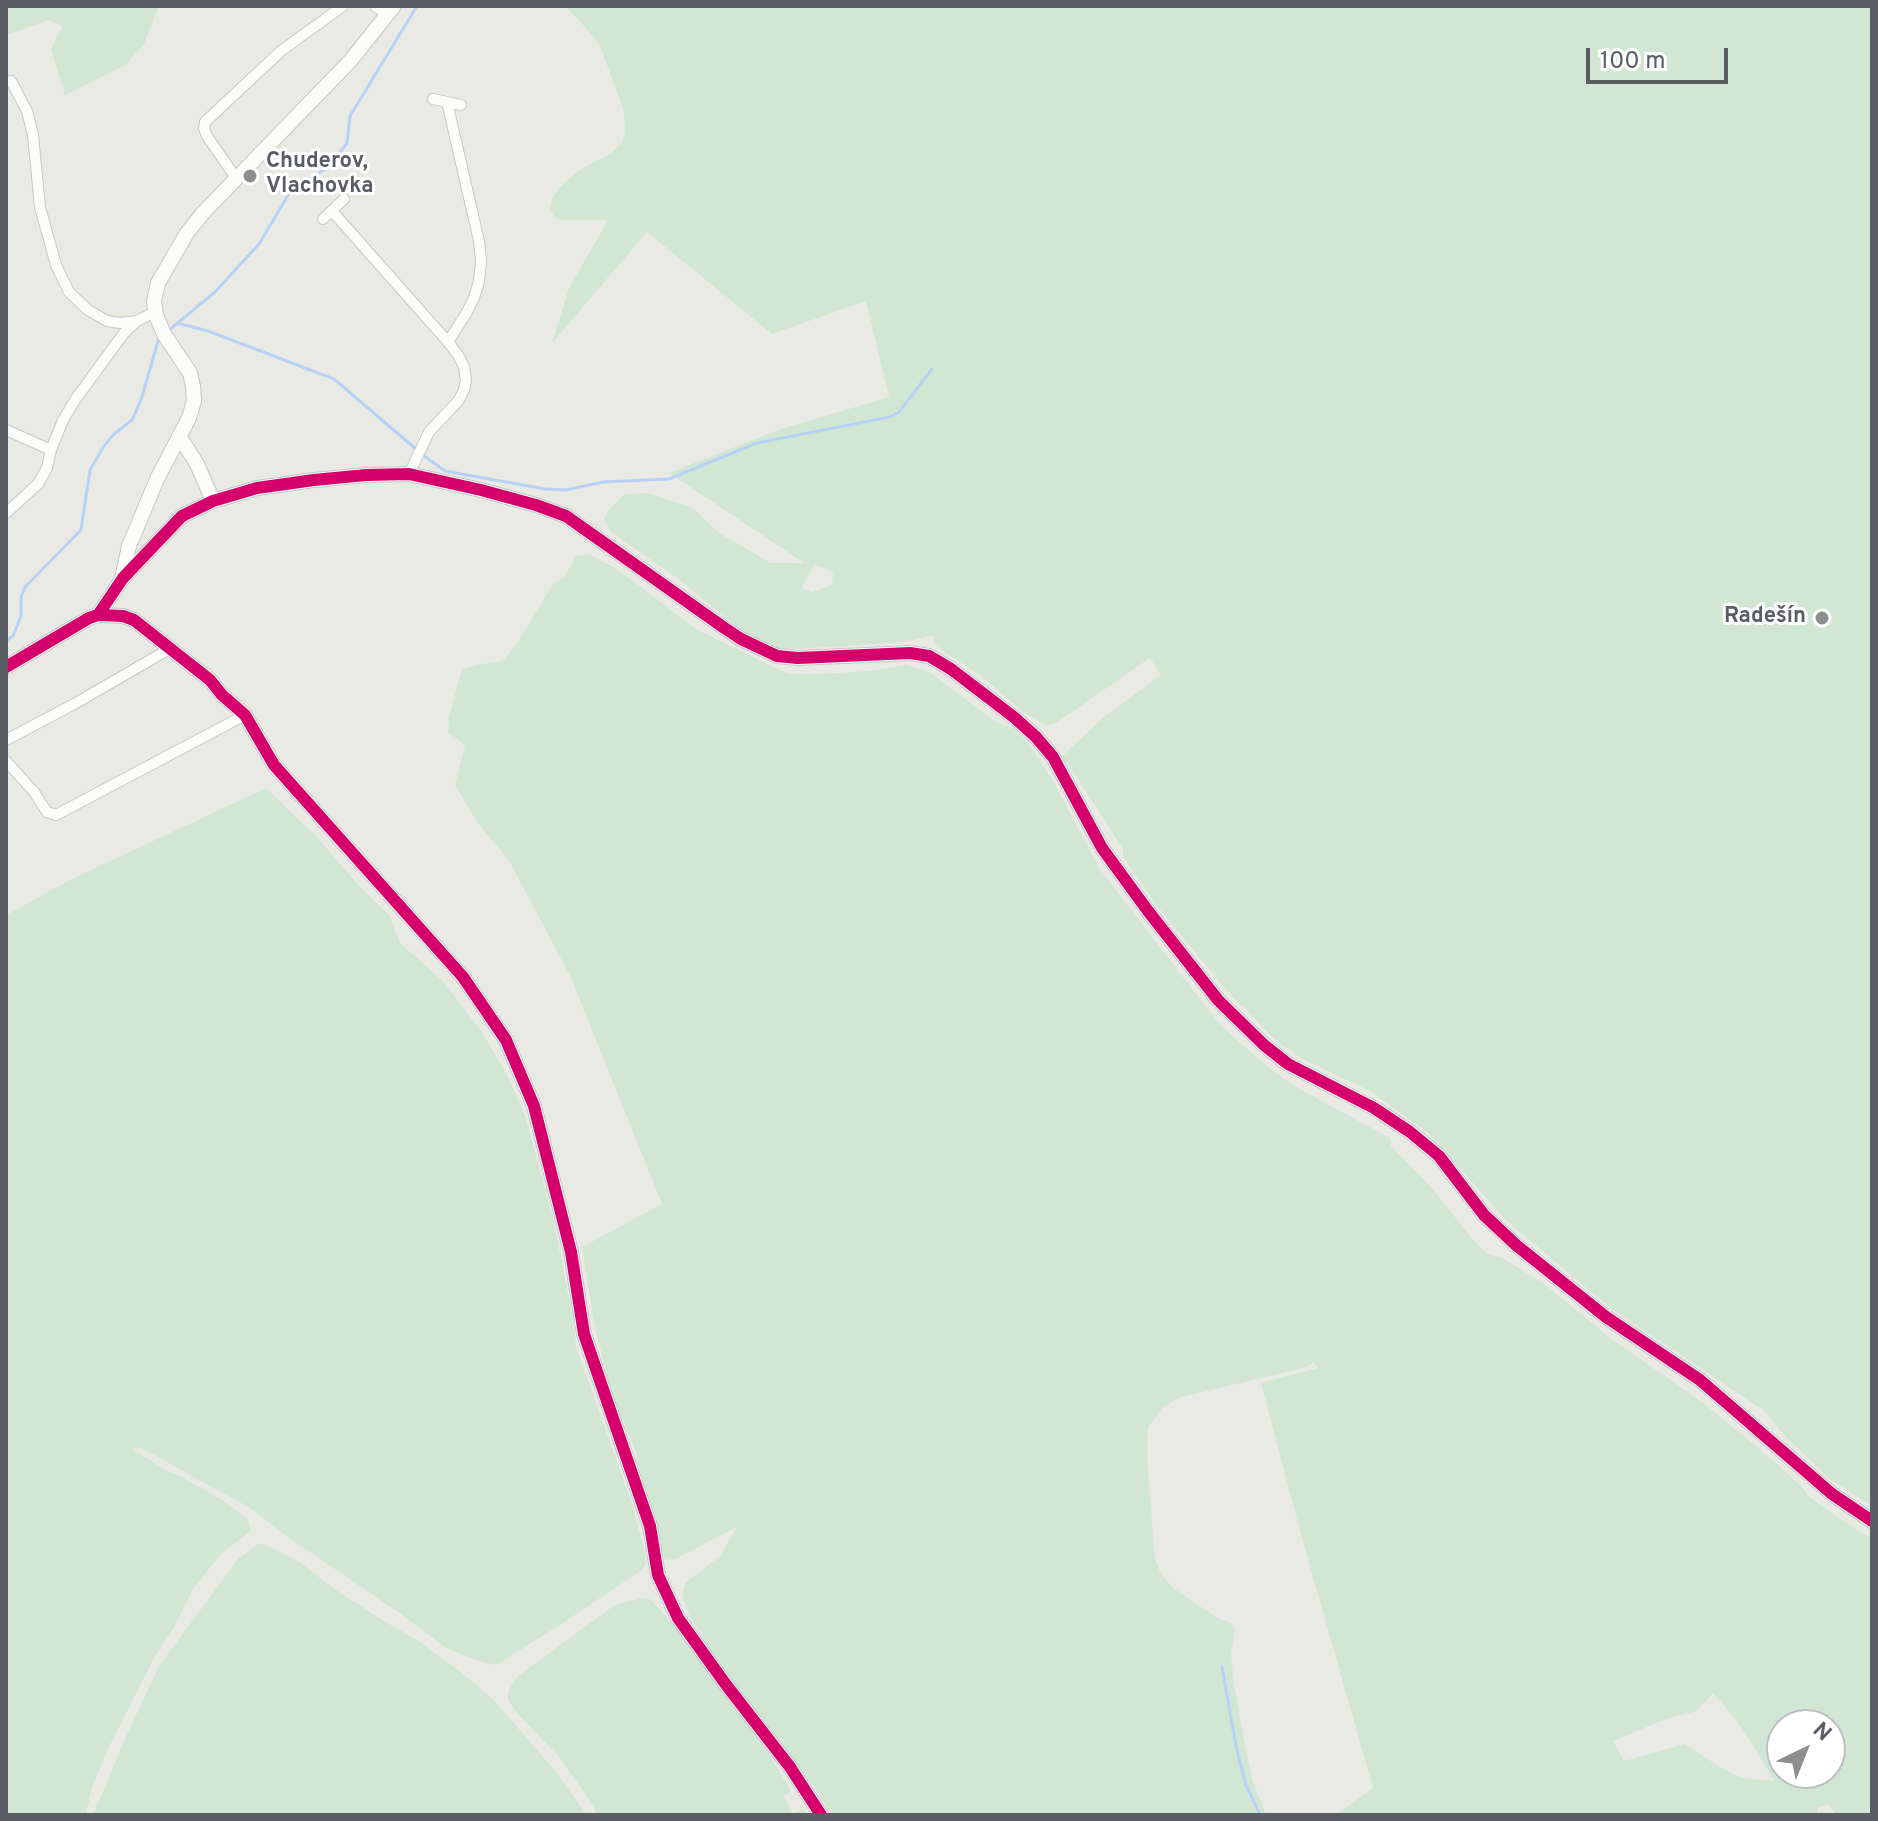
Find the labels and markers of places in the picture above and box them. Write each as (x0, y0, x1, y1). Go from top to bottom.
place label: Chuderov, Vlachovka (266, 150, 373, 202)
marker: Chuderov, Vlachovka (241, 167, 259, 185)
place label: Radešín (1724, 605, 1806, 631)
marker: Radešín (1813, 609, 1831, 627)

